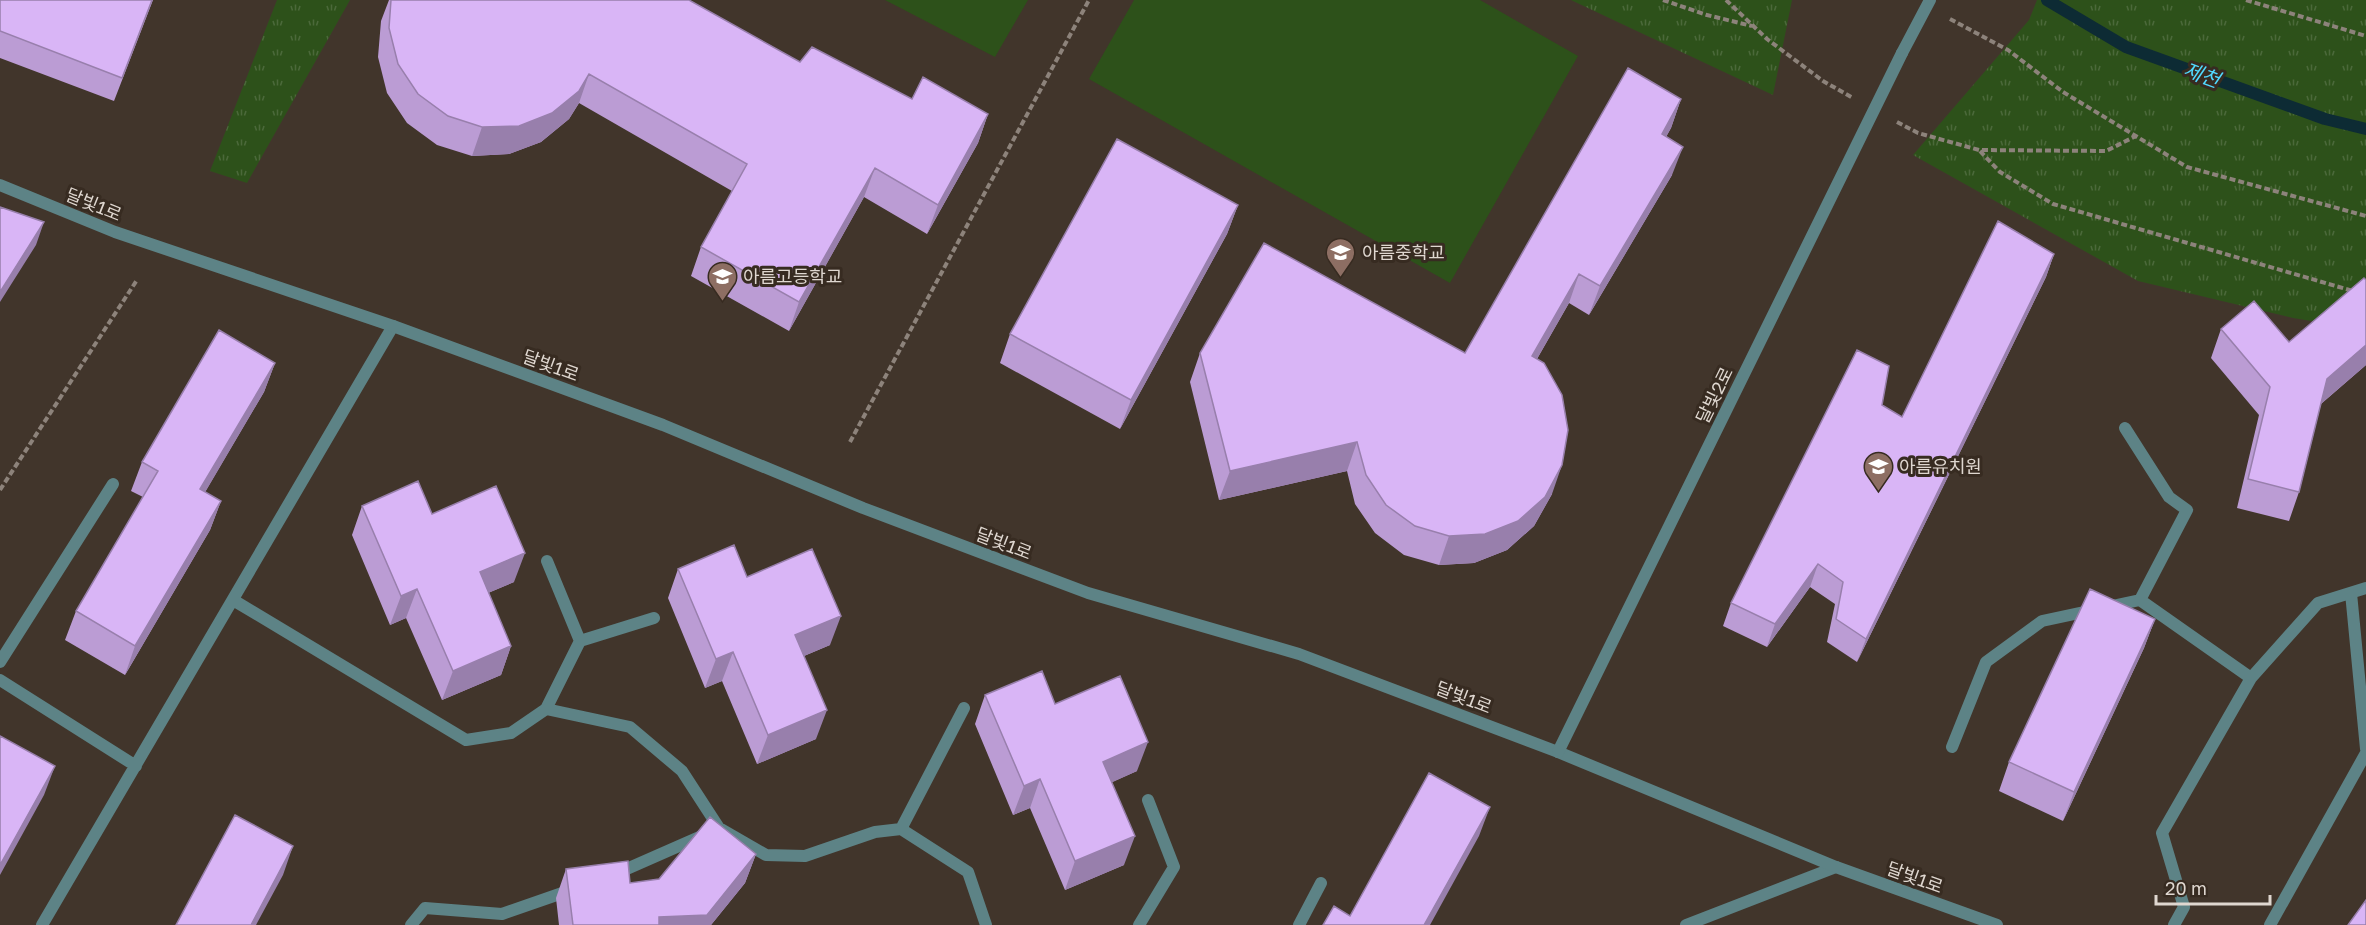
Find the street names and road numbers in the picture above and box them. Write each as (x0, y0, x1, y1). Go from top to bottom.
street label: 달빛1로 (63, 183, 125, 225)
street label: 달빛1로 (520, 345, 582, 385)
street label: 달빛2로 (1691, 363, 1737, 427)
street label: 달빛1로 (973, 522, 1035, 564)
street label: 달빛1로 (1433, 676, 1495, 718)
street label: 달빛1로 (1884, 857, 1946, 897)

